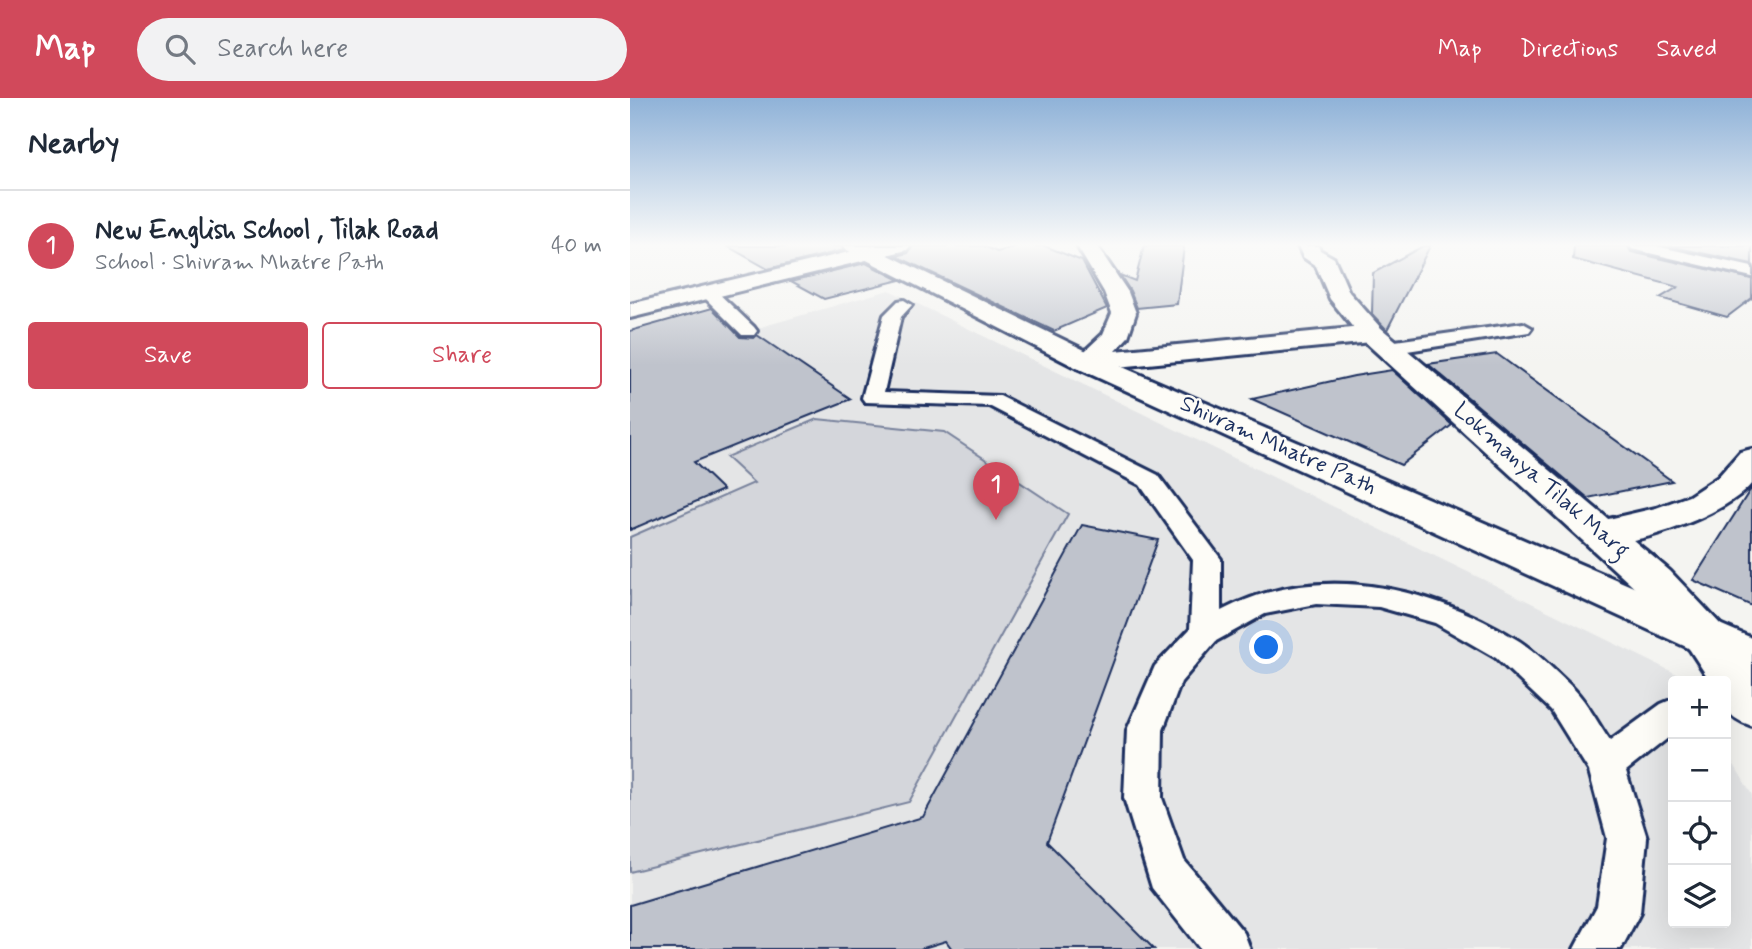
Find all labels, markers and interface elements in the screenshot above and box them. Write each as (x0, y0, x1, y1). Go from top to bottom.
search box (137, 18, 627, 81)
text: Map (35, 27, 95, 71)
icon: search (161, 30, 199, 68)
text: Search here (217, 32, 348, 66)
text: Map (1438, 34, 1482, 65)
text: Directions (1520, 34, 1618, 65)
text: Saved (1656, 34, 1717, 65)
text: Nearby (28, 124, 119, 163)
text: New English School , Tilak Road (95, 214, 439, 248)
text: 1 (46, 231, 56, 261)
text: 40 m (551, 231, 602, 261)
text: School · Shivram Mhatre Path (95, 248, 384, 278)
button: Save (28, 322, 308, 389)
button: Share (322, 322, 602, 389)
street label: Shivram Mhatre Path (1175, 389, 1381, 503)
street label: Lokmanya Tilak Marg (1445, 396, 1635, 567)
pin: 1 (973, 462, 1019, 520)
your location (1249, 630, 1283, 664)
map controls (1668, 676, 1731, 928)
button: + (1668, 676, 1731, 739)
button: − (1668, 739, 1731, 802)
button: locate (1668, 802, 1731, 865)
button: layers (1668, 865, 1731, 928)

